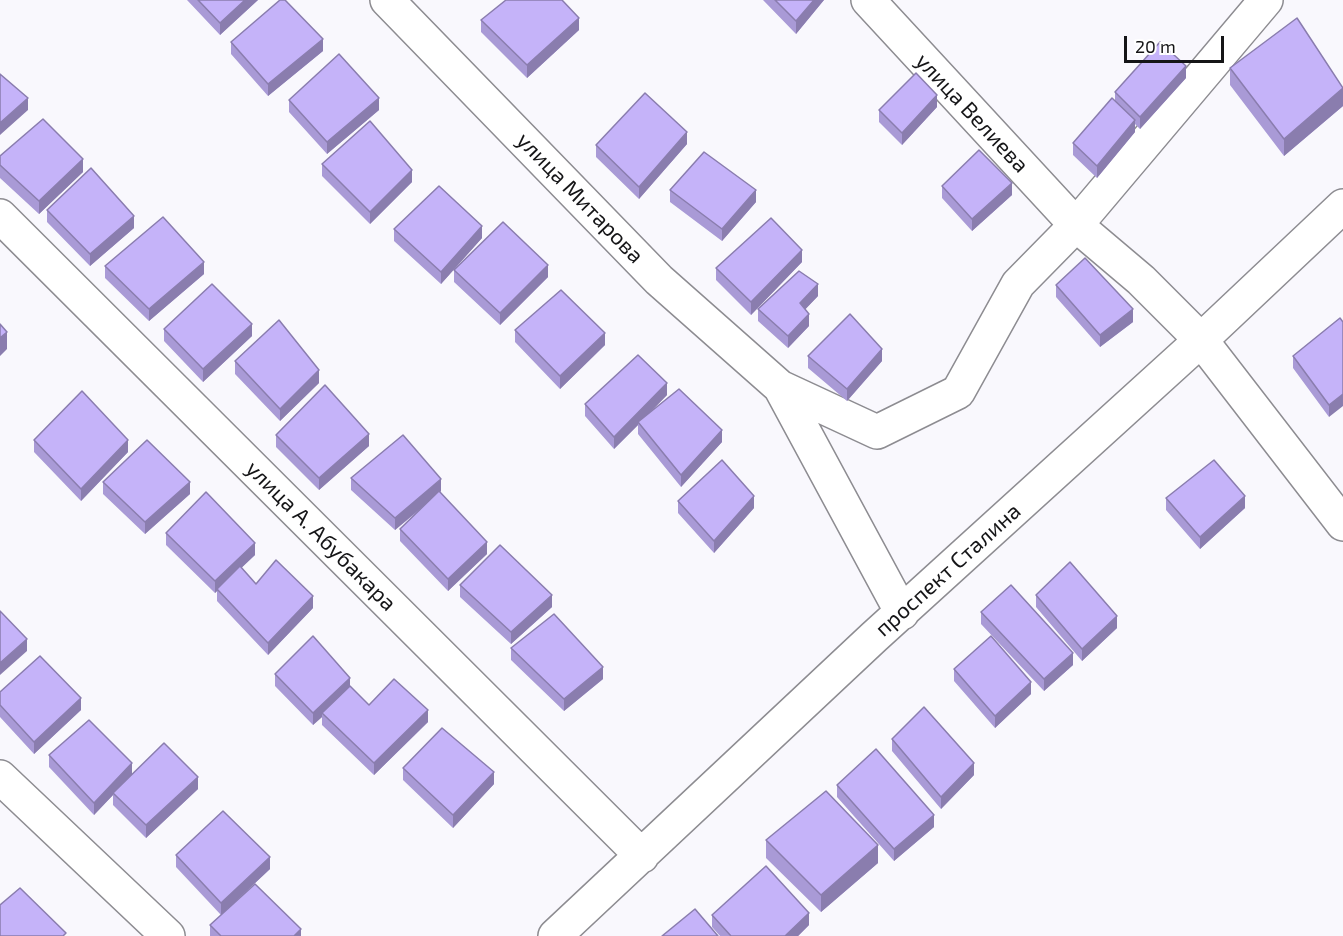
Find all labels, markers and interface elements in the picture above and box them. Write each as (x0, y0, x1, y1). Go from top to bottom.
scale bar (1127, 24, 1228, 62)
text: 20 m (1135, 35, 1176, 57)
street label: улица Велиева (910, 48, 1034, 178)
street label: улица Митарова (511, 127, 649, 269)
street label: улица А. Абубакара (240, 455, 402, 617)
street label: проспект Сталина (870, 498, 1026, 642)

